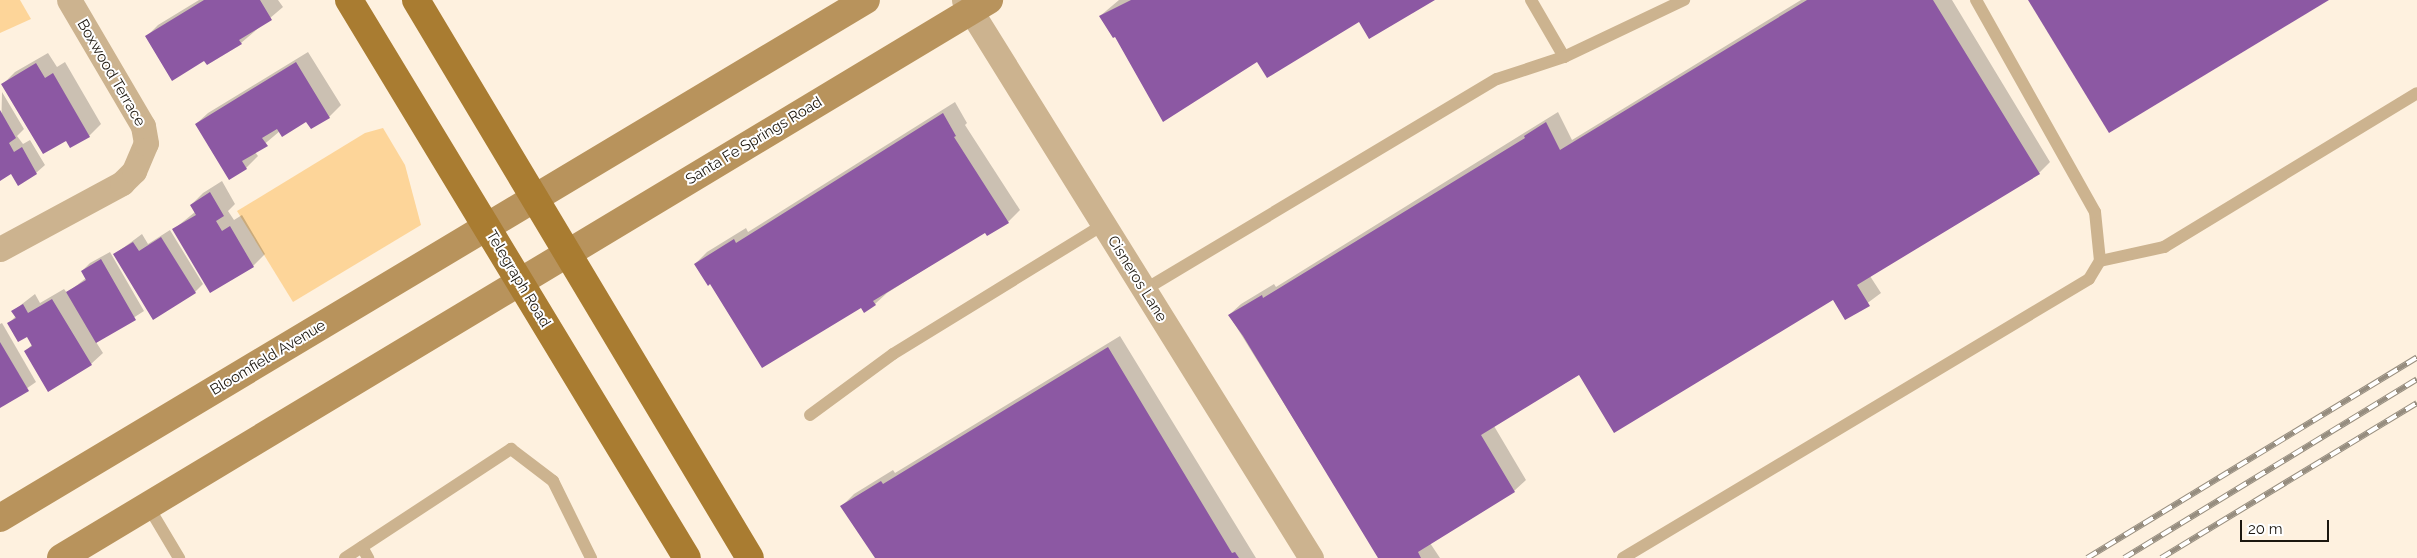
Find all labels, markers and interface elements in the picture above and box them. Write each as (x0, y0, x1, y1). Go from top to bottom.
street label: Boxwood Terrace (73, 16, 149, 130)
street label: Santa Fe Springs Road (683, 93, 825, 189)
street label: Telegraph Road (482, 227, 554, 331)
street label: Cisneros Lane (1103, 233, 1171, 325)
street label: Bloomfield Avenue (207, 316, 329, 400)
scale bar (2242, 510, 2331, 542)
text: 20 m (2248, 520, 2283, 538)

